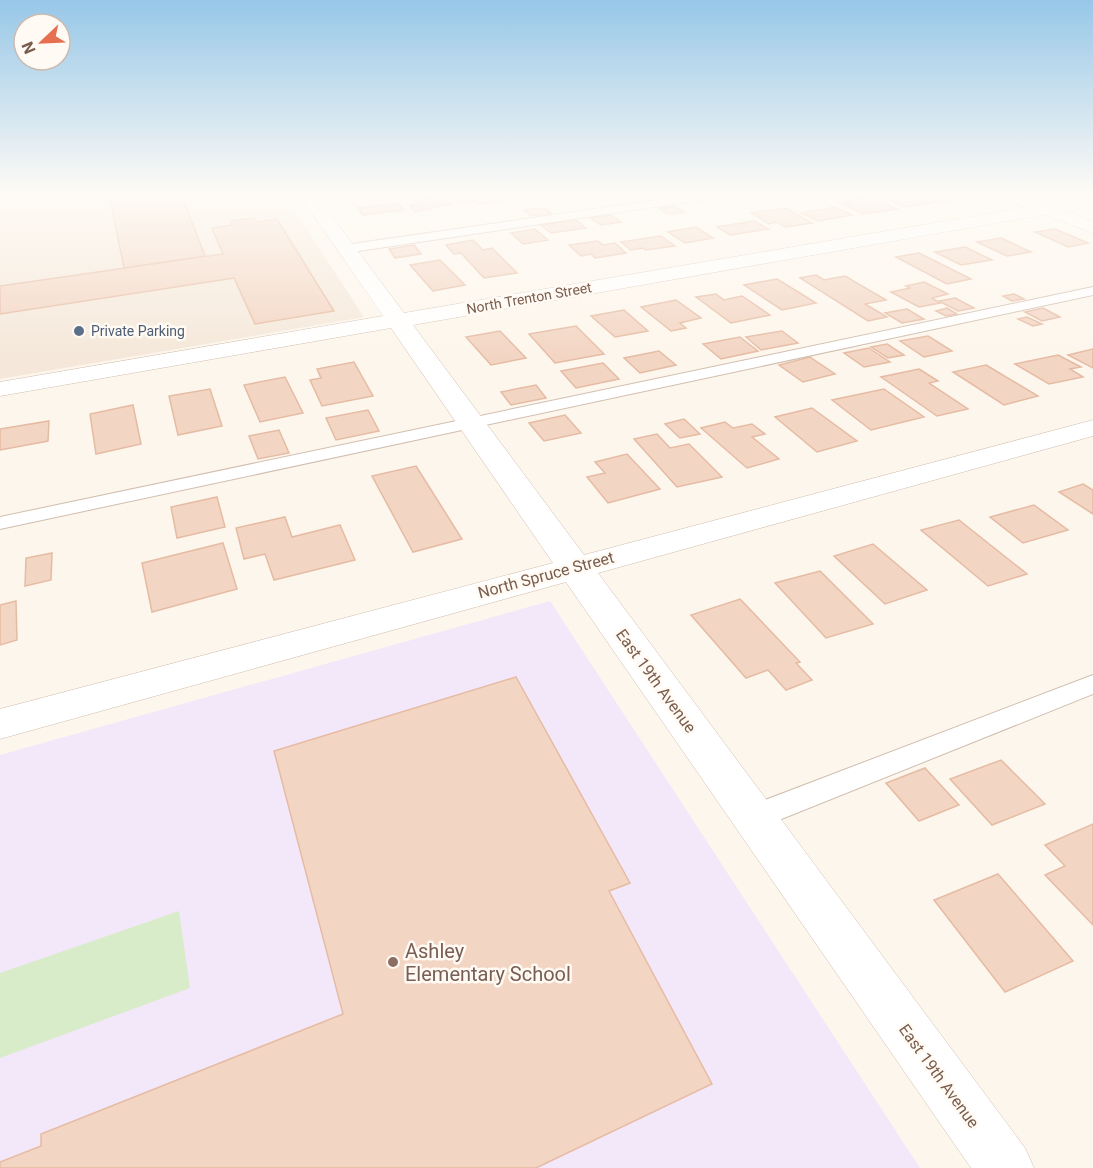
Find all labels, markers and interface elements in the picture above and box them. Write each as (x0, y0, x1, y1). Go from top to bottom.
north arrow (12, 12, 72, 72)
text: N (18, 39, 40, 57)
street label: North Trenton Street (465, 279, 593, 317)
place label: Private Parking (91, 323, 185, 339)
marker: Private Parking (72, 324, 86, 338)
street label: North Spruce Street (476, 548, 616, 602)
street label: East 19th Avenue (612, 625, 700, 737)
place label: Ashley Elementary School (405, 939, 571, 986)
marker: Ashley Elementary School (386, 955, 400, 969)
street label: East 19th Avenue (895, 1020, 983, 1132)

